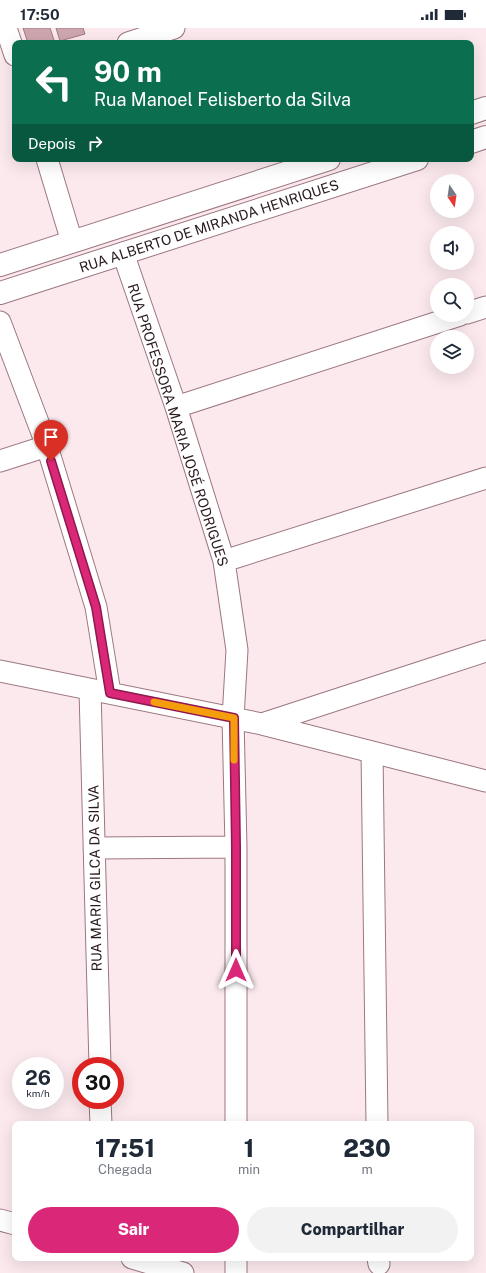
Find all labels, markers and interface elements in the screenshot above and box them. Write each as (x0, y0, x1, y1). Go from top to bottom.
text: 17:50 (20, 6, 60, 23)
text: 90 m (94, 55, 162, 88)
icon: left (28, 56, 80, 108)
text: Rua Manoel Felisberto da Silva (94, 89, 351, 110)
icon: right (84, 132, 106, 154)
text: Depois (28, 135, 76, 152)
north arrow (430, 174, 474, 218)
map controls (430, 174, 474, 374)
street label: RUA ALBERTO DE MIRANDA HENRIQUES (77, 176, 341, 276)
button: sound (430, 226, 474, 270)
button: search (430, 278, 474, 322)
street label: RUA PROFESSORA MARIA JOSÉ RODRIGUES (125, 281, 232, 568)
button: layers (430, 330, 474, 374)
pin (34, 420, 68, 461)
icon: arrive (40, 426, 62, 448)
street label: RUA MARIA GILCA DA SILVA (85, 784, 105, 971)
position arrow (215, 949, 257, 991)
speed limit sign: 30 (72, 1057, 124, 1109)
text: 26 (25, 1066, 51, 1090)
text: km/h (26, 1087, 50, 1099)
text: 17:51 (95, 1134, 155, 1162)
text: 1 (244, 1134, 254, 1162)
text: 230 (343, 1134, 391, 1162)
text: Chegada (98, 1162, 152, 1177)
text: min (238, 1162, 260, 1177)
text: m (361, 1162, 373, 1177)
button: Sair (28, 1207, 239, 1253)
button: Compartilhar (247, 1207, 458, 1253)

